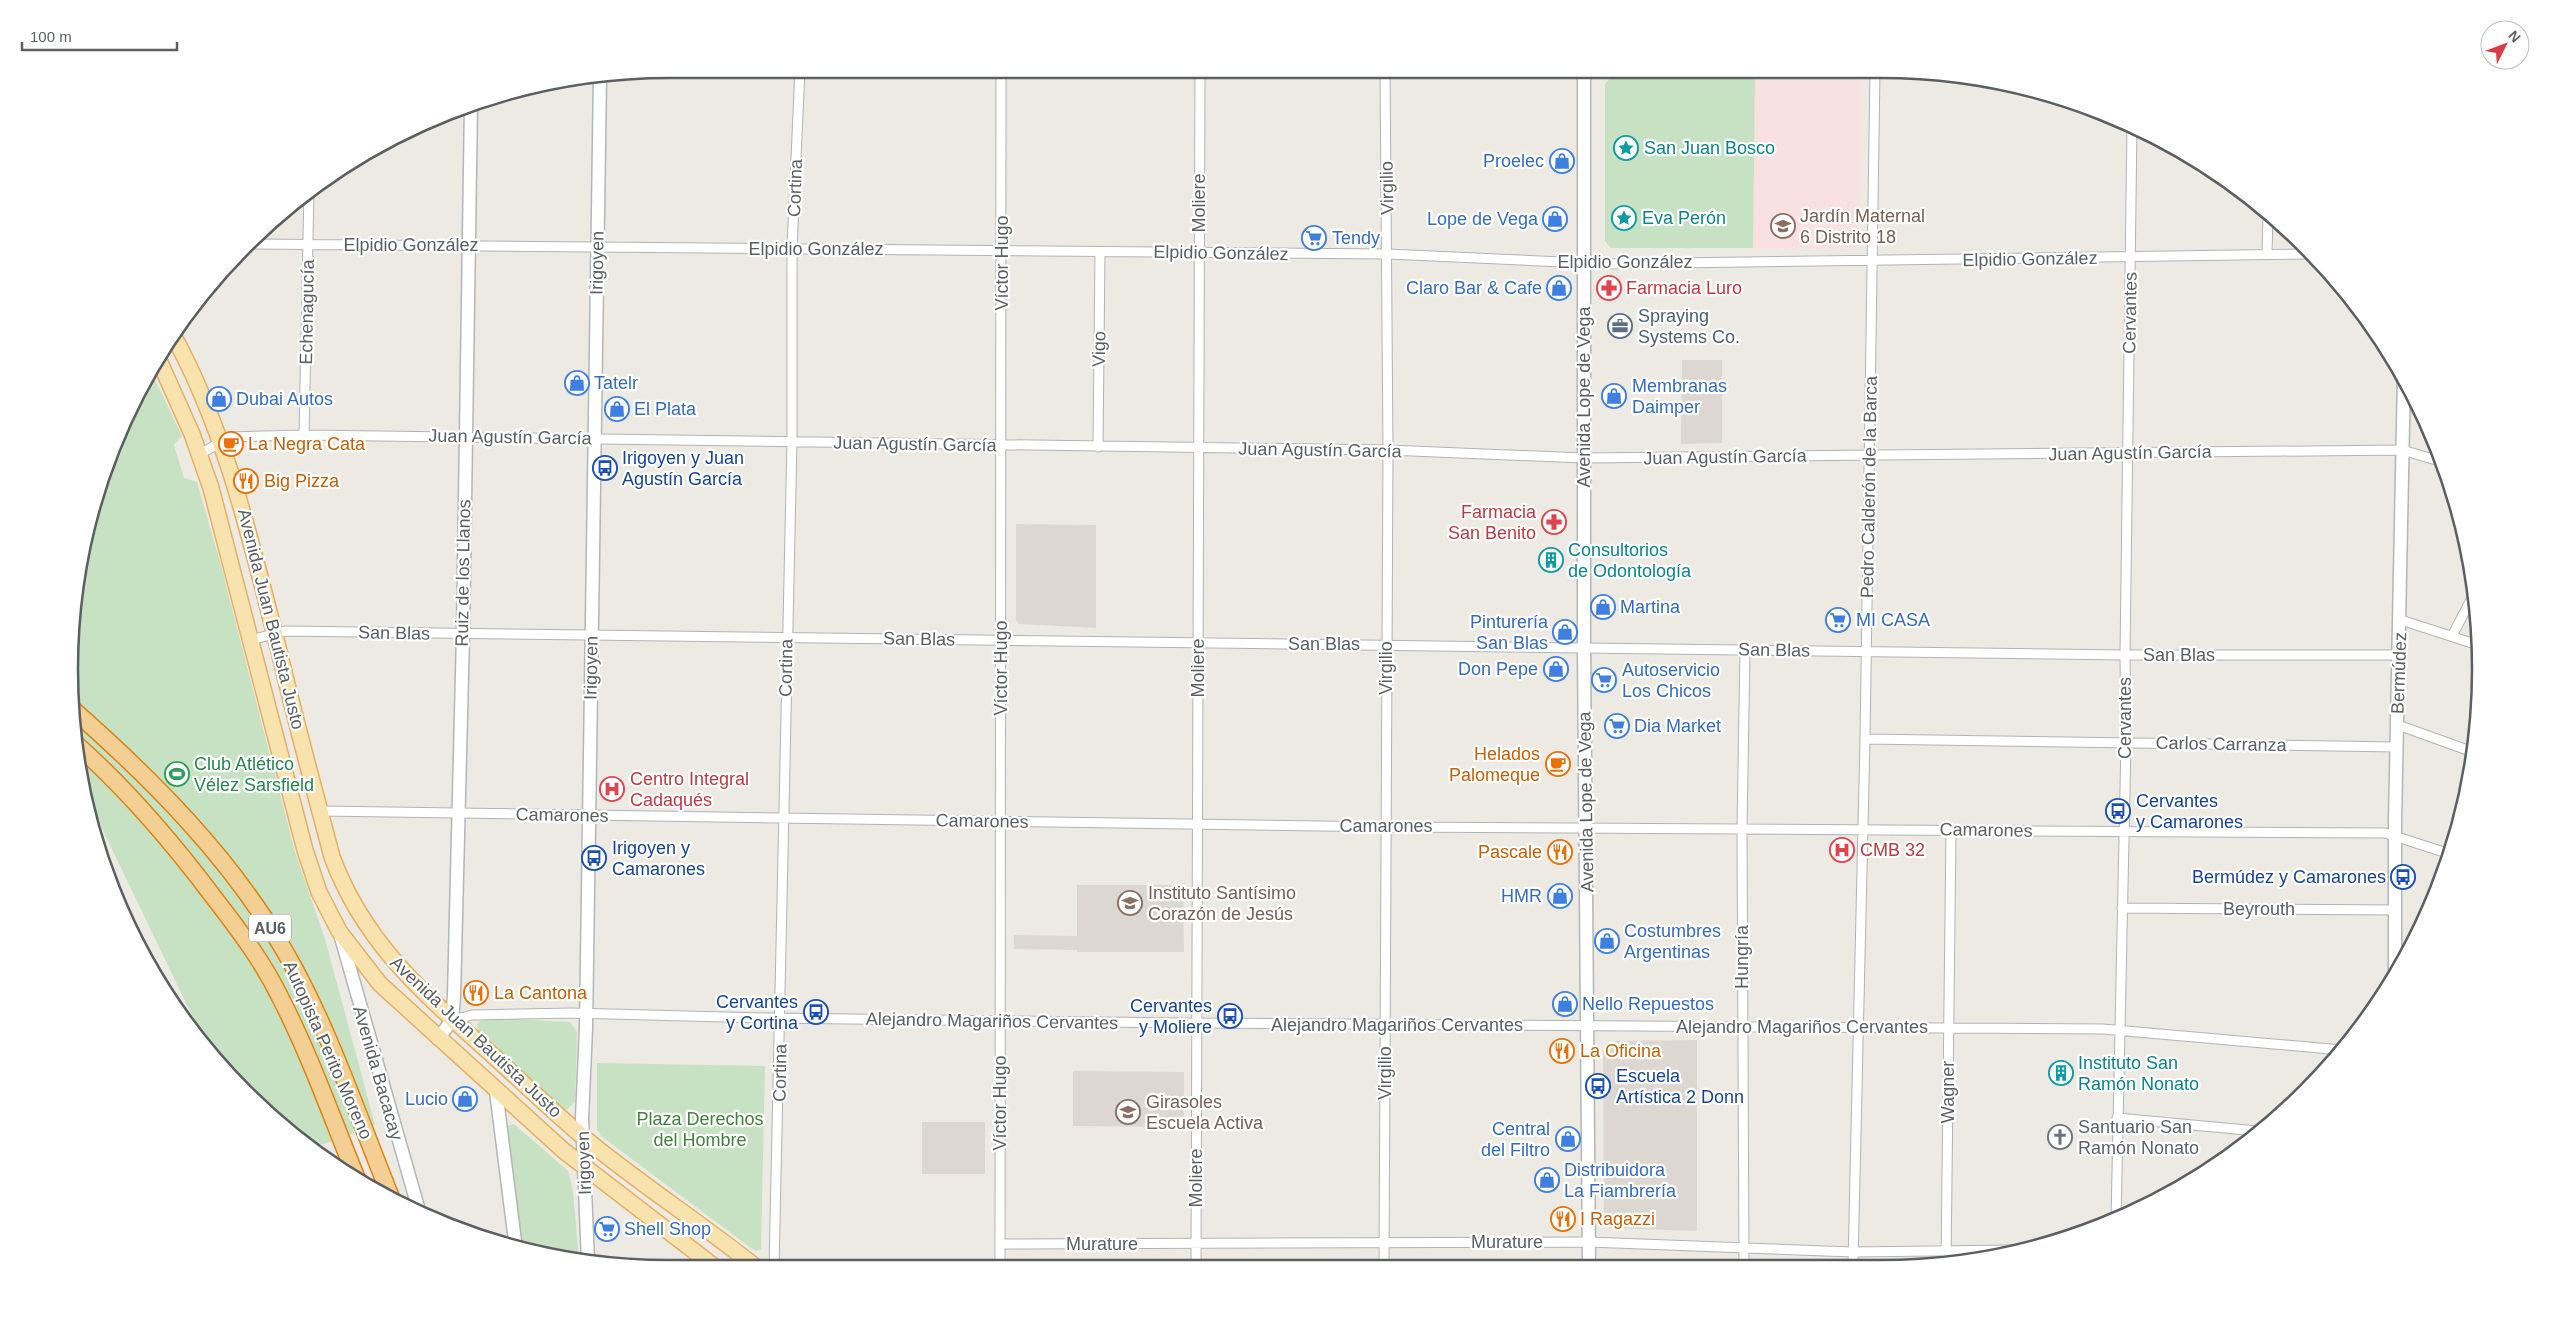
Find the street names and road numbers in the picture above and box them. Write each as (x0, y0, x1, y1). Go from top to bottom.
street label: Cortina (784, 158, 806, 217)
street label: Virgilio (1377, 161, 1397, 215)
street label: Moliere (1189, 173, 1209, 233)
street label: Víctor Hugo (992, 215, 1012, 311)
street label: Irigoyen (586, 231, 608, 295)
street label: Elpidio González (343, 235, 479, 255)
street label: Elpidio González (748, 239, 884, 259)
street label: Elpidio González (1153, 242, 1289, 264)
street label: Elpidio González (1962, 248, 2098, 270)
street label: Elpidio González (1557, 252, 1693, 272)
street label: Echenagucía (296, 258, 318, 365)
street label: Cervantes (2119, 272, 2141, 354)
street label: Avenida Lope de Vega (1574, 306, 1594, 487)
street label: Vigo (1089, 331, 1109, 367)
street label: Pedro Calderón de la Barca (1857, 375, 1881, 598)
street label: Juan Agustín García (428, 426, 593, 448)
street label: Juan Agustín García (833, 433, 998, 455)
street label: Juan Agustín García (1238, 439, 1403, 461)
street label: Juan Agustín García (2048, 442, 2213, 464)
street label: Juan Agustín García (1643, 446, 1808, 468)
street label: Ruiz de los Llanos (452, 499, 474, 647)
street label: Avenida Juan Bautista Justo (234, 507, 308, 731)
street label: Víctor Hugo (991, 620, 1011, 716)
street label: San Blas (358, 622, 430, 644)
street label: San Blas (883, 628, 955, 650)
street label: Bermúdez (2388, 632, 2410, 714)
street label: San Blas (1288, 634, 1360, 654)
street label: Irigoyen (580, 636, 602, 700)
street label: Cortina (775, 638, 797, 697)
street label: Moliere (1188, 638, 1208, 698)
street label: San Blas (1738, 639, 1810, 661)
street label: Virgilio (1376, 641, 1396, 695)
street label: San Blas (2143, 645, 2215, 665)
street label: Cervantes (2115, 677, 2135, 759)
street label: Avenida Lope de Vega (1574, 710, 1598, 893)
street label: Carlos Carranza (2155, 733, 2288, 755)
street label: Camarones (515, 804, 609, 826)
street label: Camarones (935, 810, 1029, 832)
street label: Camarones (1339, 816, 1433, 836)
street label: Camarones (1939, 819, 2033, 841)
street label: Beyrouth (2223, 899, 2295, 919)
road number: AU6 (249, 914, 291, 941)
street label: Hungría (1732, 924, 1752, 989)
street label: Avenida Juan Bautista Justo (386, 952, 566, 1122)
street label: Autopista Perito Moreno (280, 958, 376, 1142)
street label: Avenida Bacacay (349, 1004, 407, 1142)
street label: Alejandro Magariños Cervantes (866, 1009, 1118, 1033)
street label: Alejandro Magariños Cervantes (1271, 1015, 1523, 1035)
street label: Alejandro Magariños Cervantes (1676, 1017, 1928, 1037)
street label: Cortina (769, 1043, 791, 1102)
street label: Virgilio (1375, 1046, 1395, 1100)
street label: Víctor Hugo (990, 1055, 1010, 1151)
street label: Wagner (1938, 1061, 1958, 1123)
street label: Irigoyen (573, 1131, 595, 1195)
street label: Moliere (1186, 1148, 1206, 1208)
street label: Murature (1471, 1232, 1543, 1252)
street label: Murature (1066, 1234, 1138, 1254)

